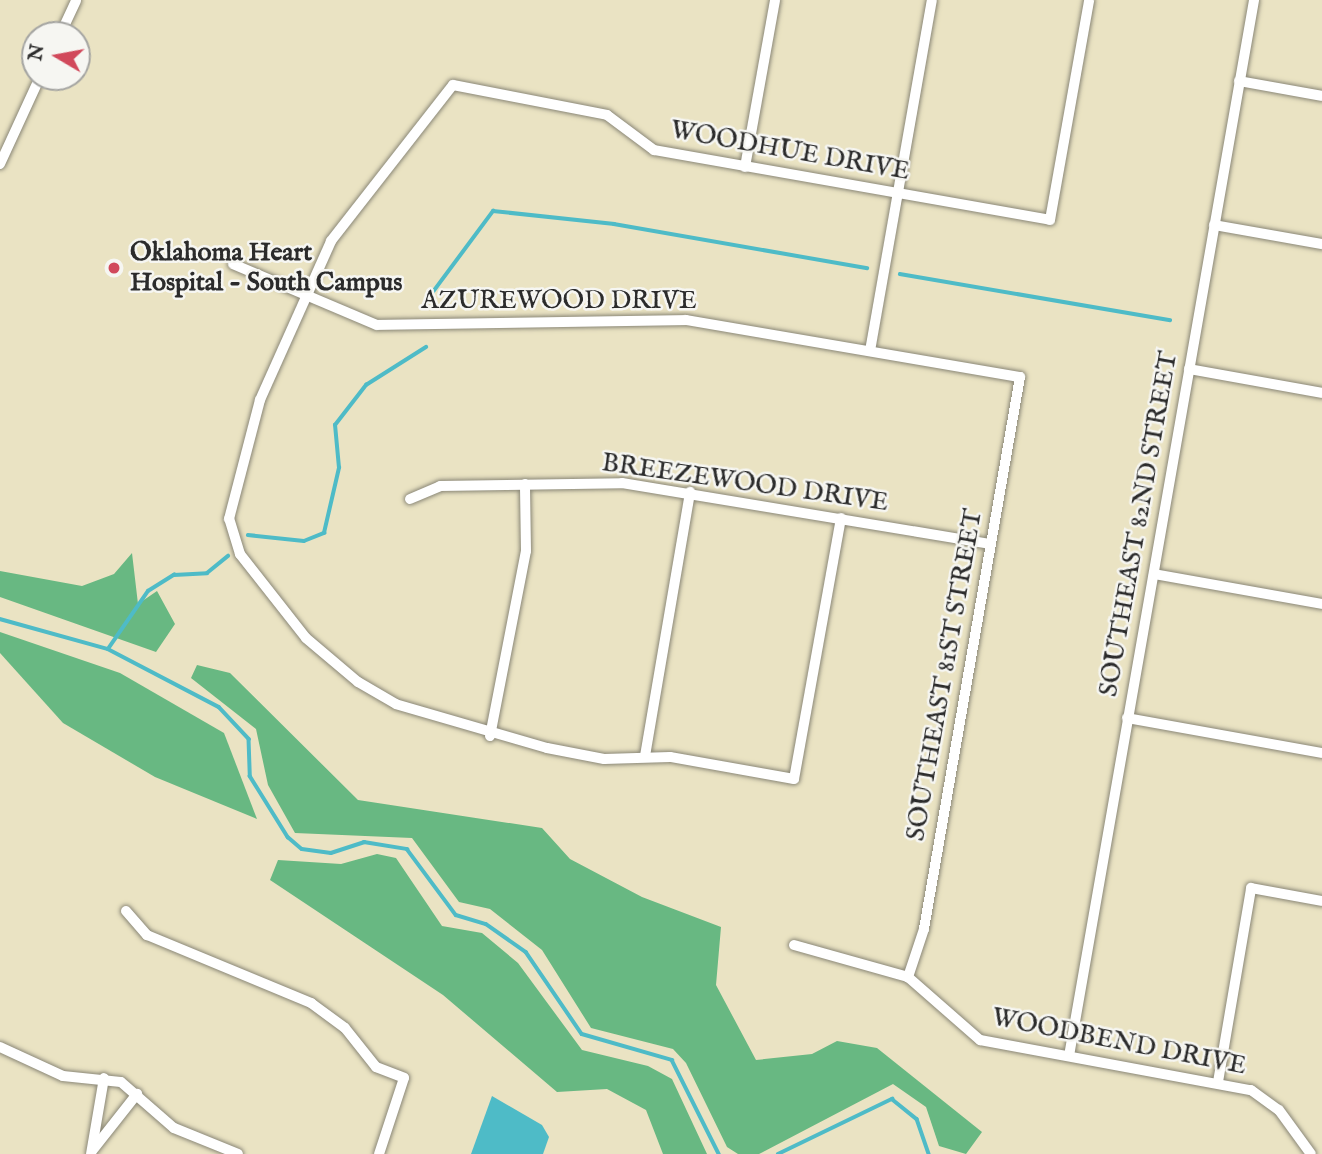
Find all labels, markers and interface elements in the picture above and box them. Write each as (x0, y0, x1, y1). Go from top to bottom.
north arrow (21, 21, 91, 91)
text: N (24, 43, 51, 63)
street label: WOODHUE DRIVE (668, 115, 912, 187)
place label: Oklahoma Heart Hospital - South Campus (130, 237, 402, 298)
marker: Oklahoma Heart Hospital - South Campus (104, 258, 124, 278)
street label: AZUREWOOD DRIVE (421, 285, 697, 317)
street label: SOUTHEAST 82ND STREET (1093, 349, 1185, 699)
street label: BREEZEWOOD DRIVE (600, 447, 890, 519)
street label: SOUTHEAST 81ST STREET (900, 507, 990, 843)
street label: WOODBEND DRIVE (989, 1002, 1249, 1082)

